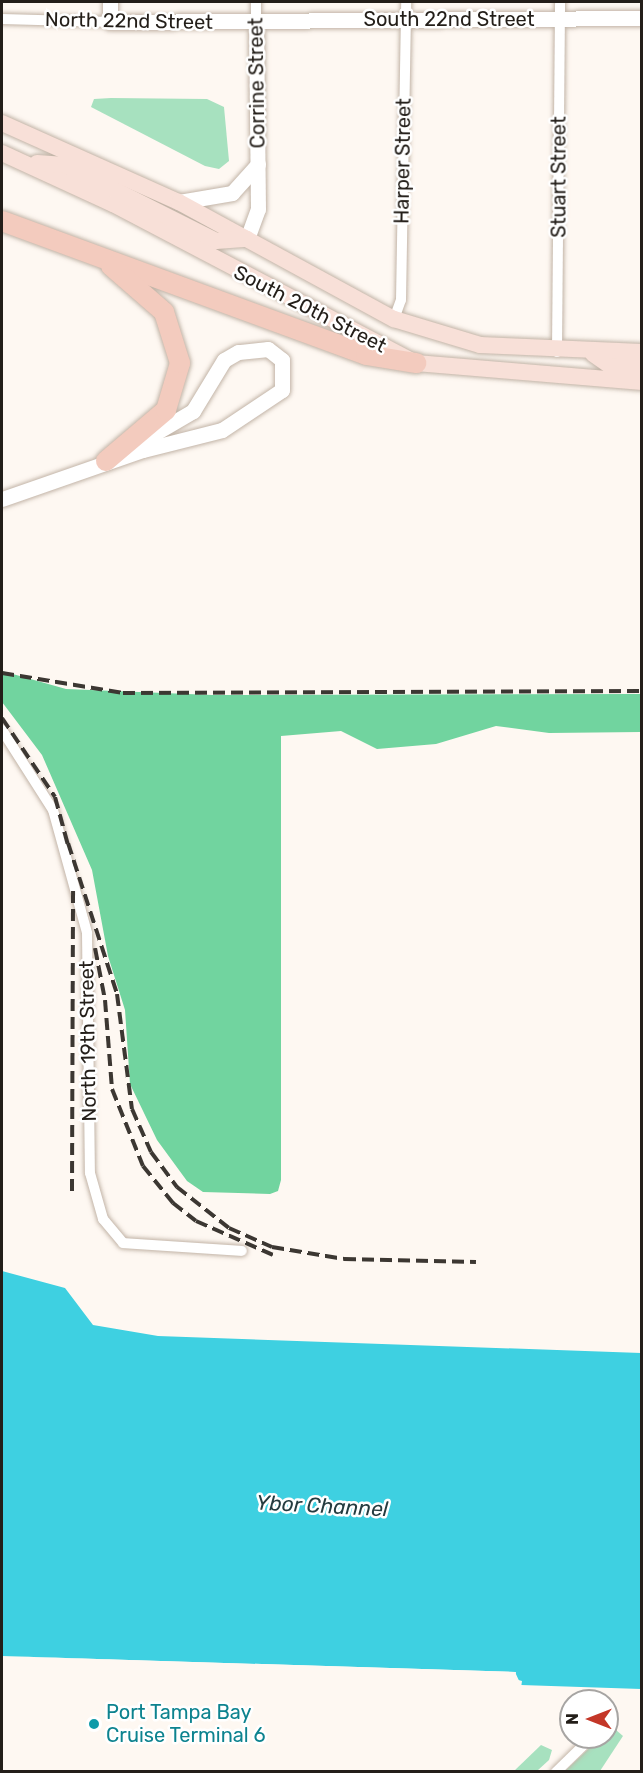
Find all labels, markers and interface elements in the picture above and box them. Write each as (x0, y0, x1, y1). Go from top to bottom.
street label: South 22nd Street (363, 7, 535, 31)
street label: North 22nd Street (45, 8, 213, 34)
street label: Corrine Street (244, 17, 270, 149)
street label: Harper Street (390, 98, 416, 224)
street label: Stuart Street (547, 116, 571, 238)
street label: South 20th Street (230, 260, 390, 358)
street label: North 19th Street (75, 960, 101, 1122)
water label: Ybor Channel (255, 1490, 389, 1522)
north arrow (559, 1689, 619, 1749)
place label: Port Tampa Bay Cruise Terminal 6 (106, 1700, 266, 1747)
text: N (563, 1713, 582, 1725)
marker: Port Tampa Bay Cruise Terminal 6 (87, 1717, 101, 1731)

